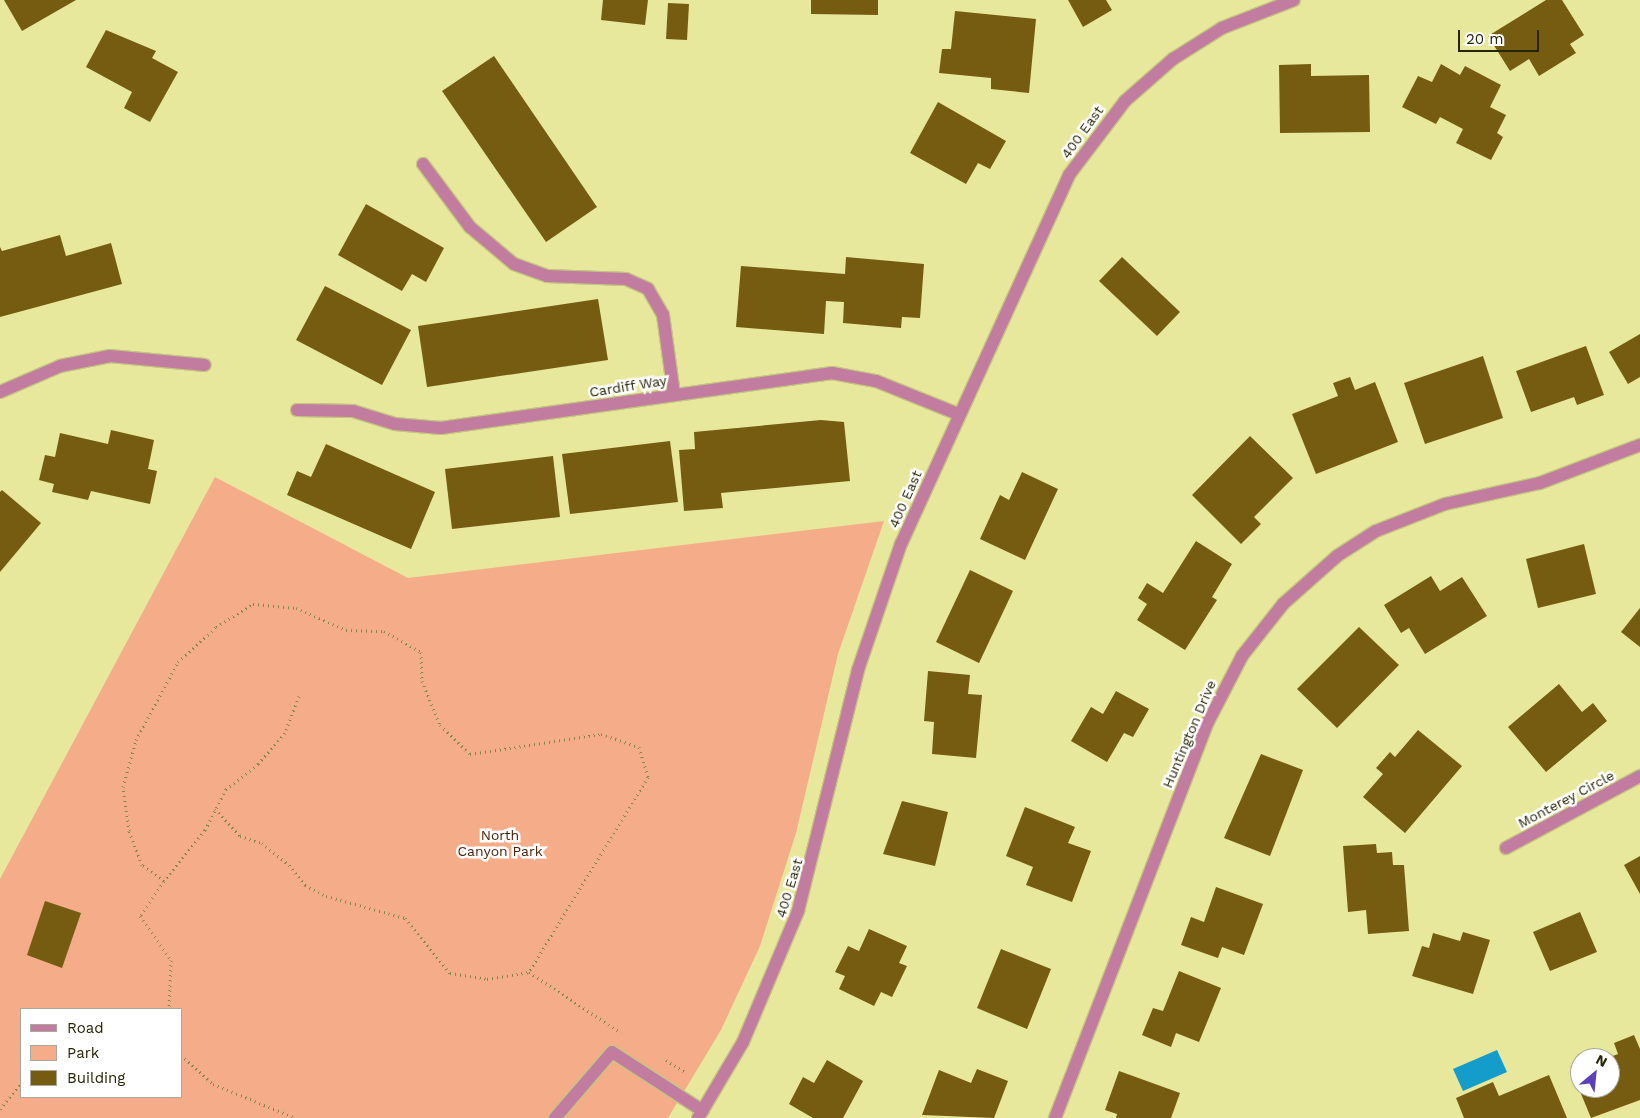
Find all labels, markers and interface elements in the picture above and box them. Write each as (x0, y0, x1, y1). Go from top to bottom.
scale bar (1460, 20, 1541, 52)
text: 20 m (1466, 30, 1504, 48)
street label: 400 East (1057, 102, 1107, 162)
street label: Cardiff Way (588, 372, 668, 400)
street label: 400 East (885, 468, 925, 530)
street label: Huntington Drive (1159, 678, 1219, 790)
street label: Monterey Circle (1515, 766, 1617, 832)
park label: North Canyon Park (457, 827, 543, 860)
street label: 400 East (772, 856, 806, 920)
legend (20, 1008, 182, 1098)
text: Road (67, 1019, 104, 1037)
text: Park (67, 1044, 99, 1062)
north arrow (1570, 1048, 1620, 1098)
text: N (1593, 1051, 1610, 1070)
text: Building (67, 1069, 125, 1087)

